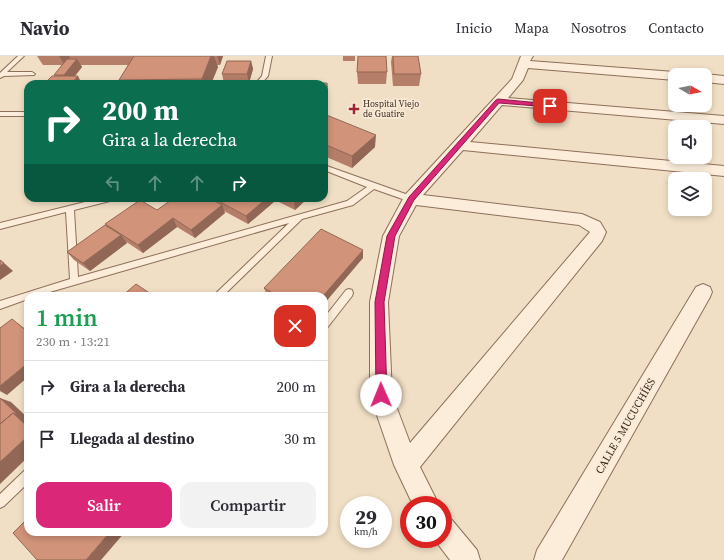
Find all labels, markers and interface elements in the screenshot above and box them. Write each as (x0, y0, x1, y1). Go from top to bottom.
text: Navio (20, 15, 70, 41)
text: Inicio (456, 18, 492, 38)
text: Mapa (514, 18, 549, 38)
text: Nosotros (571, 18, 626, 38)
text: Contacto (648, 18, 704, 38)
north arrow (668, 68, 712, 112)
map controls (668, 68, 712, 216)
pin (533, 89, 567, 123)
text: 200 m (102, 91, 179, 129)
icon: arrive (539, 95, 561, 117)
icon: right (36, 96, 88, 148)
place label: Hospital Viejo de Guatire (363, 98, 419, 120)
marker: Hospital Viejo de Guatire (348, 103, 360, 115)
button: sound (668, 120, 712, 164)
text: Gira a la derecha (102, 127, 237, 152)
icon: left (102, 172, 124, 194)
icon: ahead (144, 172, 166, 194)
icon: ahead (186, 172, 208, 194)
icon: right (228, 172, 250, 194)
button: layers (668, 172, 712, 216)
text: 1 min (36, 301, 98, 334)
button: close (274, 305, 316, 347)
text: 230 m · 13:21 (36, 333, 110, 350)
position arrow (360, 374, 402, 416)
street label: CALLE 5 MUCUCHÍES (592, 375, 659, 477)
icon: right (36, 376, 58, 398)
text: Gira a la derecha (70, 376, 185, 397)
text: 200 m (276, 376, 316, 397)
icon: arrive (36, 428, 58, 450)
text: Llegada al destino (70, 428, 195, 449)
text: 30 m (284, 428, 316, 449)
button: Salir (36, 482, 172, 528)
button: Compartir (180, 482, 316, 528)
speed limit sign: 30 (400, 496, 452, 548)
text: 29 (355, 503, 377, 531)
text: km/h (354, 525, 378, 538)

